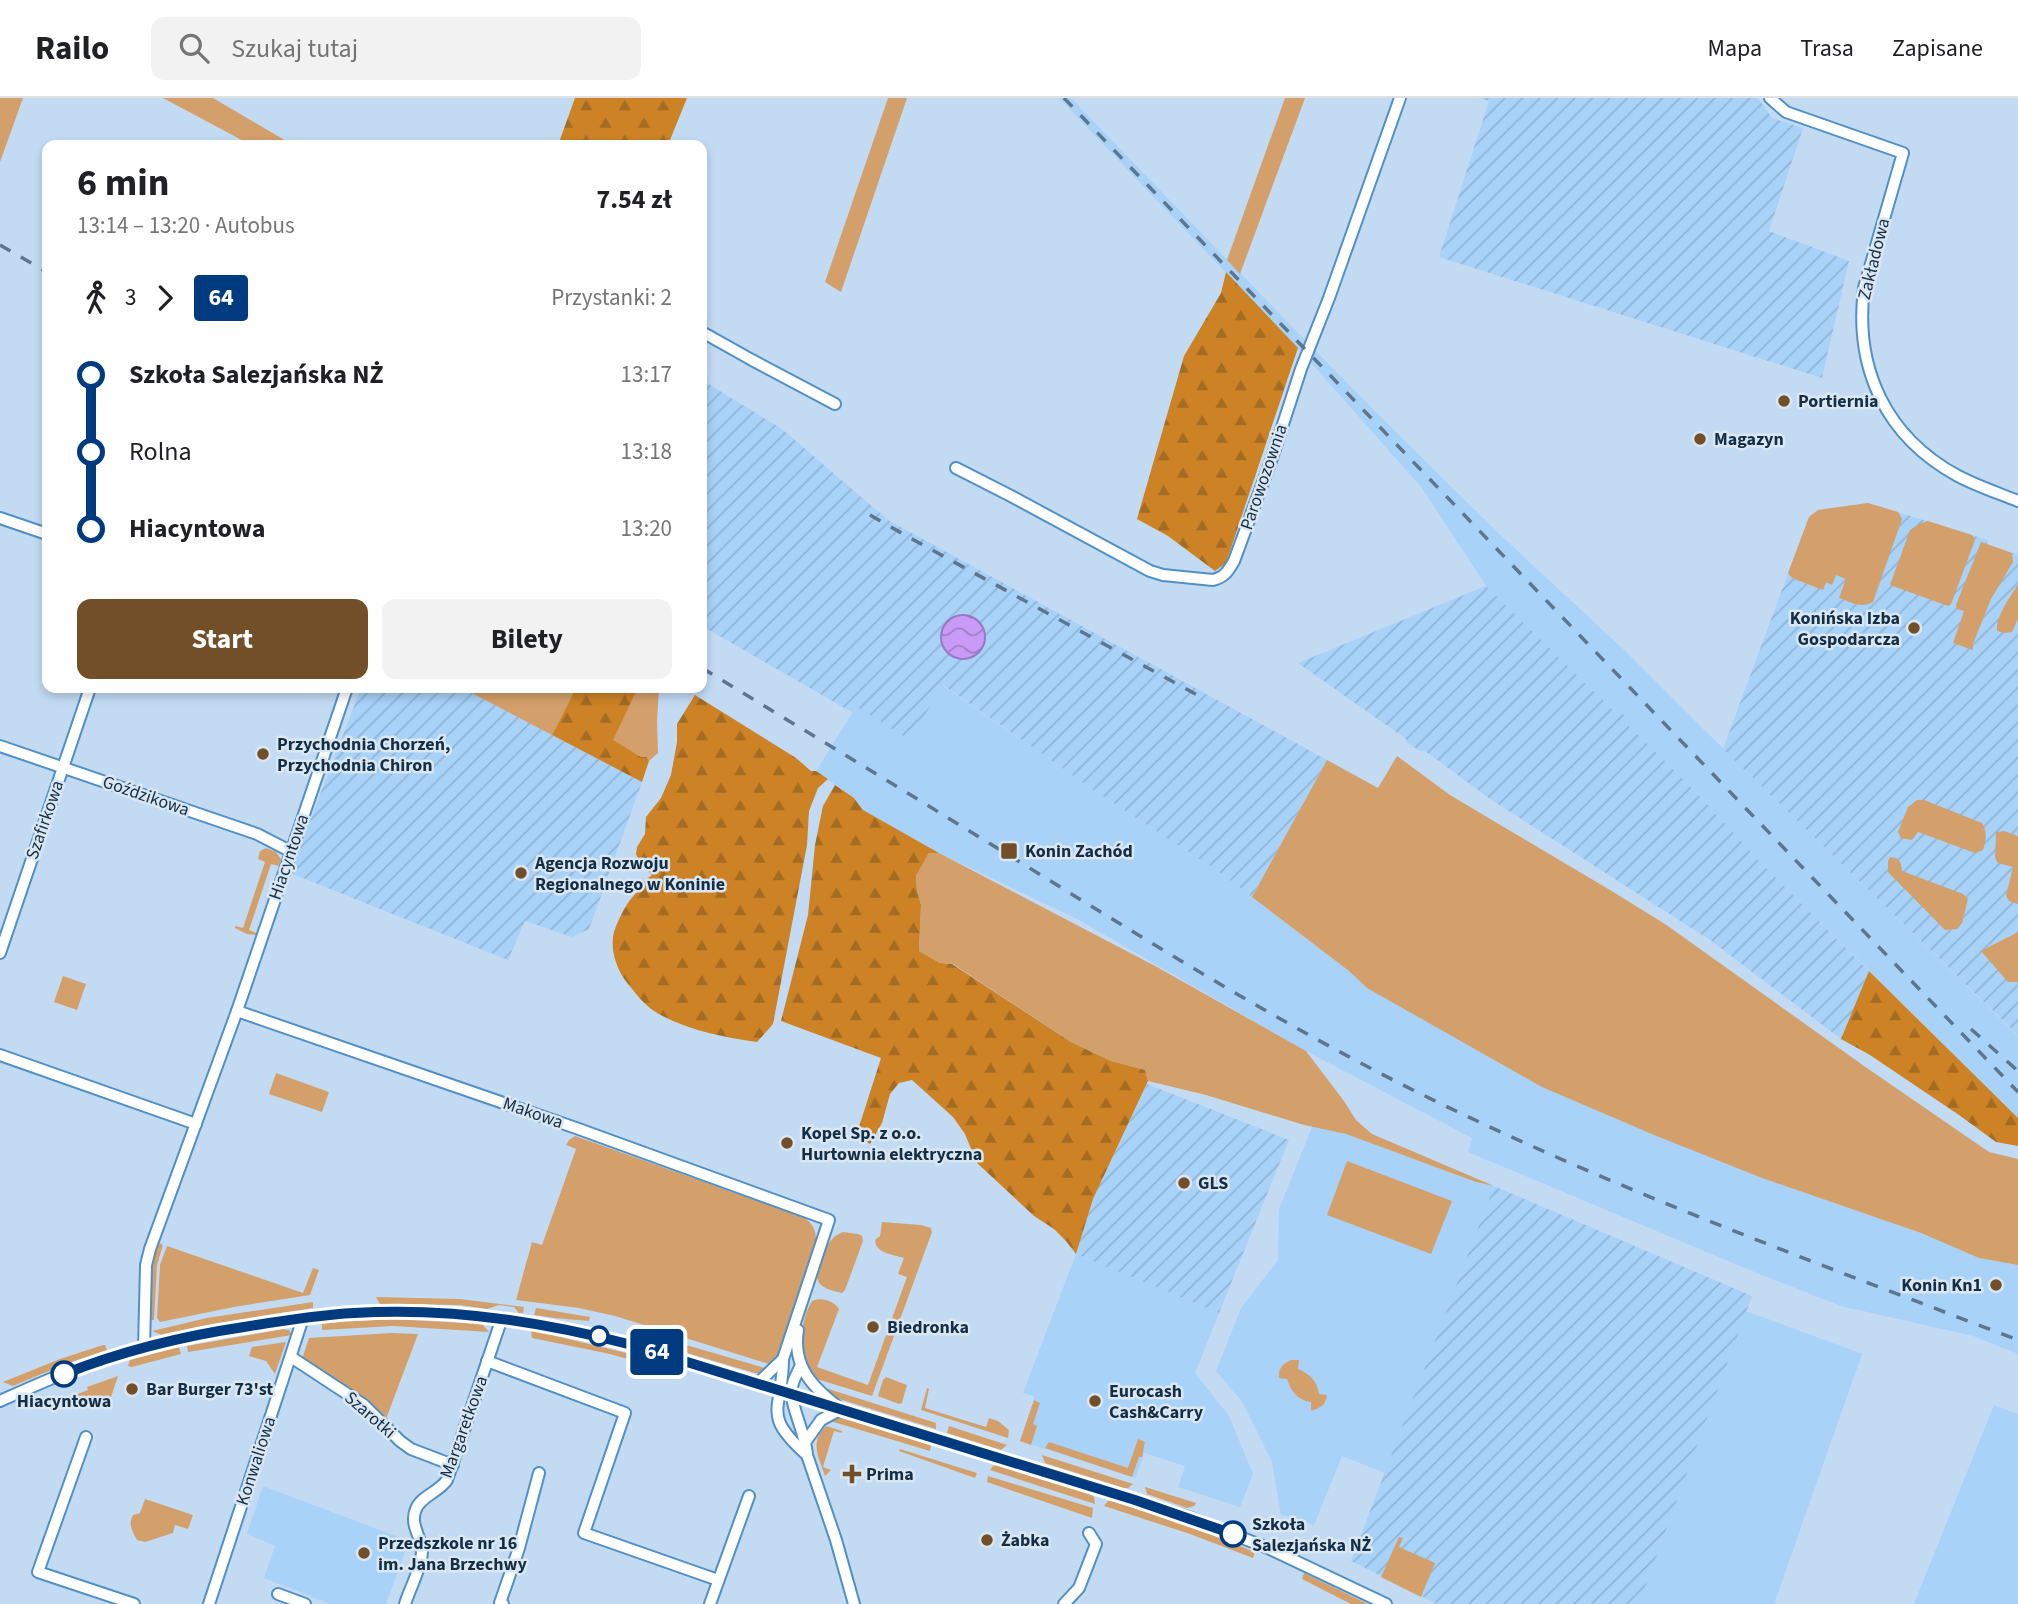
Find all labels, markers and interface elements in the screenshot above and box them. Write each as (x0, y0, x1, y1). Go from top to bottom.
search box (151, 17, 641, 80)
text: Railo (35, 25, 109, 72)
icon: search (175, 29, 213, 67)
text: Szukaj tutaj (231, 30, 358, 67)
text: Mapa (1708, 31, 1762, 66)
text: Trasa (1800, 31, 1854, 66)
text: Zapisane (1892, 31, 1983, 66)
text: 6 min (77, 156, 169, 210)
text: 7.54 zł (597, 181, 672, 218)
text: 13:14 – 13:20 · Autobus (77, 209, 295, 242)
street label: Zakładowa (1852, 216, 1896, 302)
icon: walk (77, 279, 115, 317)
icon: forward (146, 279, 184, 317)
text: 64 (208, 280, 234, 315)
text: 3 (125, 281, 136, 314)
text: Przystanki: 2 (551, 281, 672, 314)
text: Szkoła Salezjańska NŻ (129, 356, 384, 393)
text: 13:17 (621, 358, 672, 391)
place label: Portiernia (1798, 389, 1879, 414)
marker: Portiernia (1776, 393, 1792, 409)
street label: Parowozownia (1234, 421, 1294, 533)
place label: Magazyn (1714, 427, 1784, 452)
marker: Magazyn (1692, 431, 1708, 447)
text: Rolna (129, 433, 192, 470)
text: 13:18 (621, 435, 672, 468)
text: Hiacyntowa (129, 510, 265, 547)
text: 13:20 (621, 512, 672, 545)
button: Start (77, 599, 368, 679)
button: Bilety (382, 599, 672, 679)
place label: Konińska Izba Gospodarcza (1790, 606, 1900, 652)
marker: Konińska Izba Gospodarcza (1906, 620, 1922, 636)
place label: Przychodnia Chorzeń, Przychodnia Chiron (277, 732, 450, 778)
marker: Przychodnia Chorzeń, Przychodnia Chiron (255, 746, 271, 762)
street label: Goździkowa (99, 769, 193, 823)
street label: Szafirkowa (20, 777, 70, 863)
street label: Hiacyntowa (263, 811, 315, 903)
place label: Konin Zachód (1025, 839, 1133, 864)
marker: Konin Zachód (999, 841, 1019, 861)
place label: Agencja Rozwoju Regionalnego w Koninie (534, 851, 725, 897)
marker: Agencja Rozwoju Regionalnego w Koninie (513, 865, 529, 881)
street label: Makowa (499, 1091, 567, 1135)
place label: Kopel Sp. z o.o. Hurtownia elektryczna (801, 1121, 982, 1167)
marker: Kopel Sp. z o.o. Hurtownia elektryczna (779, 1135, 795, 1151)
place label: GLS (1198, 1171, 1228, 1196)
marker: GLS (1176, 1175, 1192, 1191)
place label: Konin Kn1 (1901, 1273, 1982, 1298)
marker: Konin Kn1 (1988, 1277, 2004, 1293)
place label: Biedronka (887, 1315, 969, 1340)
marker: Biedronka (865, 1319, 881, 1335)
unlabelled marker (589, 1326, 609, 1346)
line badge: 64 (626, 1329, 688, 1375)
text: 64 (644, 1334, 670, 1369)
marker: Hiacyntowa (51, 1361, 77, 1387)
street label: Margaretkowa (434, 1372, 494, 1482)
place label: Bar Burger 73'st (146, 1377, 273, 1402)
place label: Eurocash Cash&Carry (1109, 1379, 1204, 1425)
marker: Bar Burger 73'st (124, 1381, 140, 1397)
street label: Szarotki (339, 1386, 401, 1444)
place label: Hiacyntowa (17, 1389, 111, 1414)
marker: Eurocash Cash&Carry (1087, 1393, 1103, 1409)
street label: Konwaliowa (230, 1413, 282, 1509)
place label: Prima (866, 1462, 914, 1487)
marker: Prima (844, 1466, 860, 1482)
place label: Szkoła Salezjańska NŻ (1252, 1512, 1372, 1558)
marker: Szkoła Salezjańska NŻ (1220, 1521, 1246, 1547)
place label: Żabka (1001, 1528, 1050, 1553)
place label: Przedszkole nr 16 im. Jana Brzechwy (378, 1531, 527, 1577)
marker: Żabka (979, 1532, 995, 1548)
marker: Przedszkole nr 16 im. Jana Brzechwy (356, 1545, 372, 1561)

